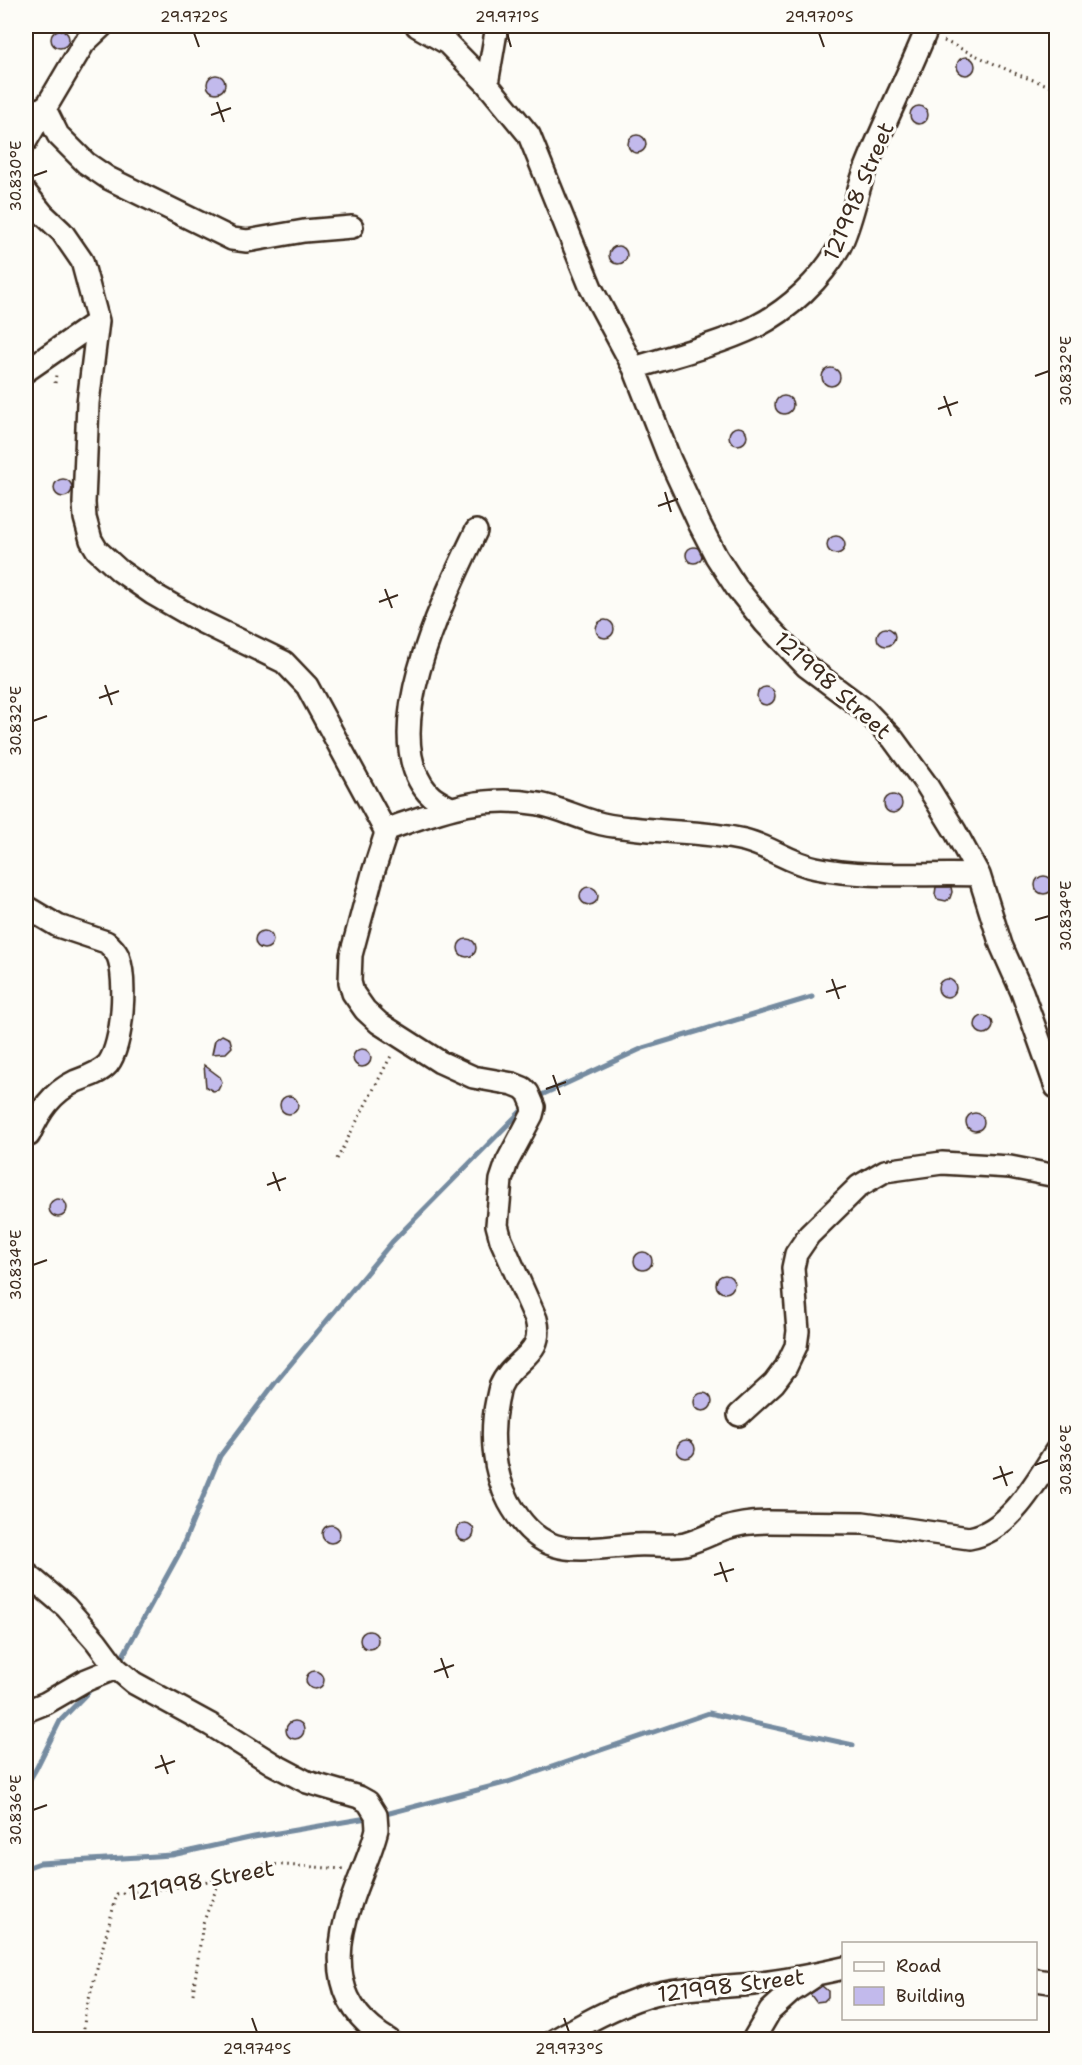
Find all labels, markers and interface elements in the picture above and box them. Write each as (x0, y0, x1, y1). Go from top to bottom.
text: 29.972°S (160, 7, 228, 27)
text: 29.971°S (475, 7, 539, 27)
text: 29.970°S (785, 7, 853, 27)
street label: 121998 Street (816, 117, 901, 265)
text: 30.830°E (6, 141, 26, 211)
text: 30.832°E (1056, 336, 1076, 406)
street label: 121998 Street (768, 625, 897, 746)
text: 30.832°E (6, 686, 26, 756)
text: 30.834°E (1056, 881, 1076, 951)
text: 30.834°E (6, 1230, 26, 1300)
text: 30.836°E (1056, 1425, 1076, 1495)
text: 30.836°E (6, 1775, 26, 1845)
street label: 121998 Street (126, 1853, 276, 1908)
legend (842, 1942, 1037, 2020)
text: Road (896, 1954, 941, 1978)
street label: 121998 Street (656, 1962, 806, 2009)
text: Building (896, 1984, 965, 2008)
text: 29.974°S (223, 2039, 291, 2059)
text: 29.973°S (535, 2039, 603, 2059)

